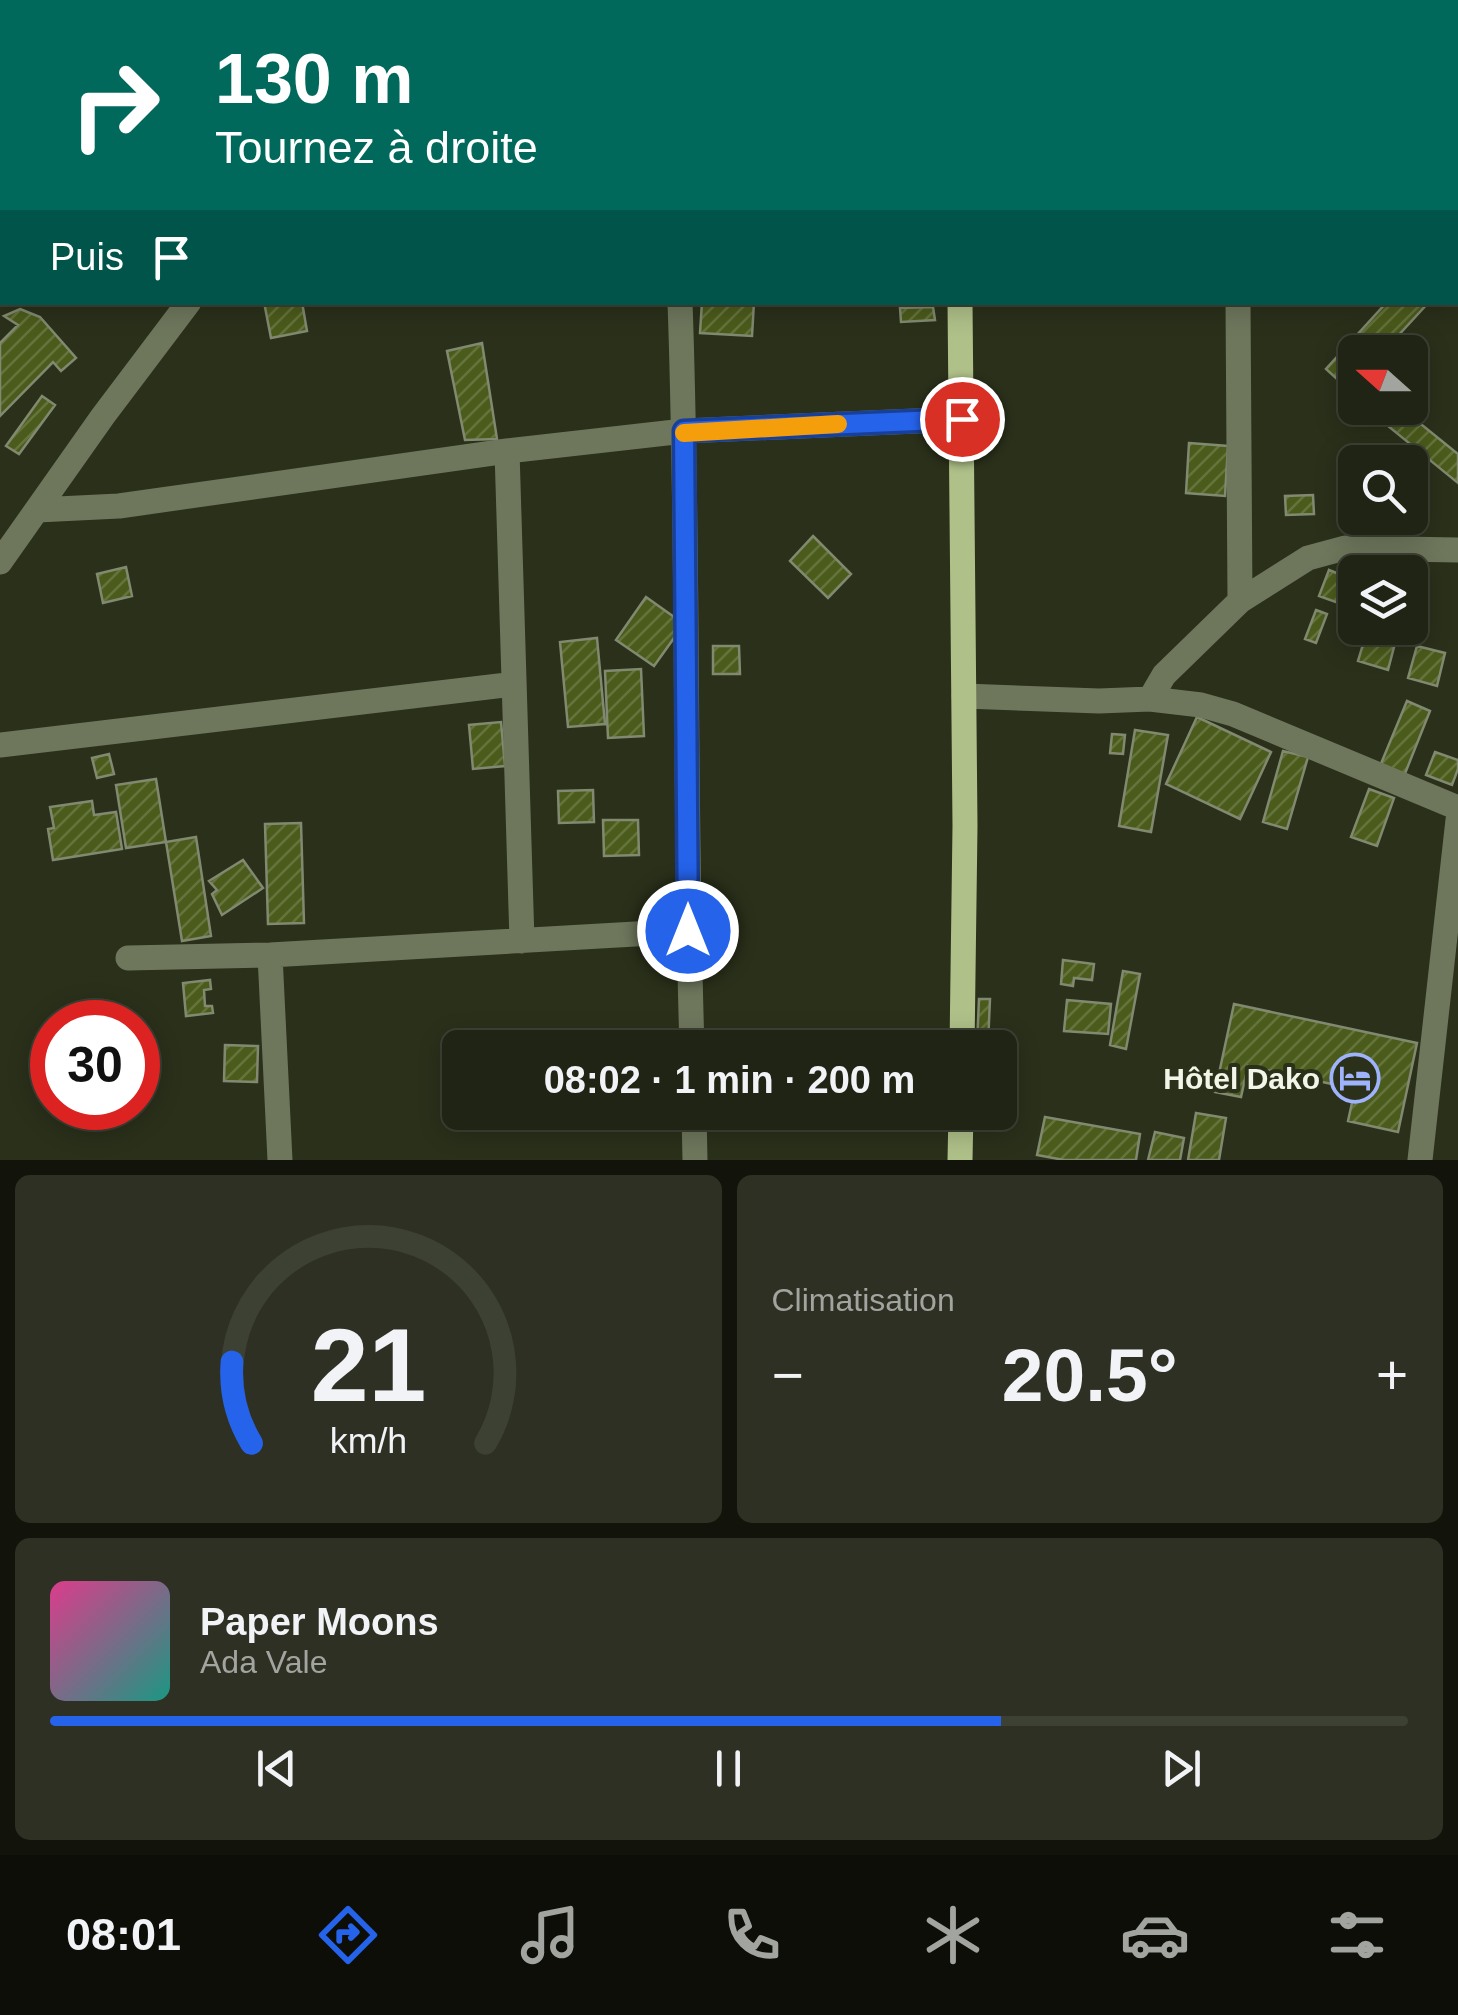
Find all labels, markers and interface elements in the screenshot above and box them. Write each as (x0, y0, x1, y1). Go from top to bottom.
icon: right (50, 40, 180, 170)
text: 130 m (215, 40, 413, 118)
text: Tournez à droite (215, 122, 538, 173)
icon: arrive (144, 230, 199, 285)
text: Puis (50, 236, 124, 278)
north arrow (1338, 335, 1428, 425)
map controls (1338, 335, 1428, 645)
pin (920, 377, 1005, 462)
icon: arrive (935, 392, 990, 447)
button: search (1338, 445, 1428, 535)
button: layers (1338, 555, 1428, 645)
position arrow (636, 879, 740, 983)
speed limit sign: 30 (30, 1000, 160, 1130)
hotel icon: Hôtel Dako (1329, 1052, 1381, 1104)
text: 08:02 · 1 min · 200 m (544, 1059, 915, 1101)
place label: Hôtel Dako (1163, 1062, 1320, 1095)
text: Climatisation (772, 1282, 955, 1318)
text: 21 (310, 1307, 426, 1423)
text: 20.5° (1002, 1333, 1178, 1417)
text: − (772, 1344, 804, 1406)
text: + (1376, 1344, 1408, 1406)
text: km/h (330, 1421, 407, 1461)
text: Paper Moons (200, 1601, 439, 1643)
text: Ada Vale (200, 1644, 328, 1680)
icon: previous (249, 1741, 304, 1796)
icon: pause (701, 1741, 756, 1796)
icon: next (1154, 1741, 1209, 1796)
icon: directions (313, 1900, 383, 1970)
icon: music (515, 1900, 585, 1970)
icon: phone (717, 1900, 787, 1970)
icon: climate (918, 1900, 988, 1970)
icon: car (1120, 1900, 1190, 1970)
icon: filters (1322, 1900, 1392, 1970)
text: 08:01 (66, 1909, 181, 1960)

